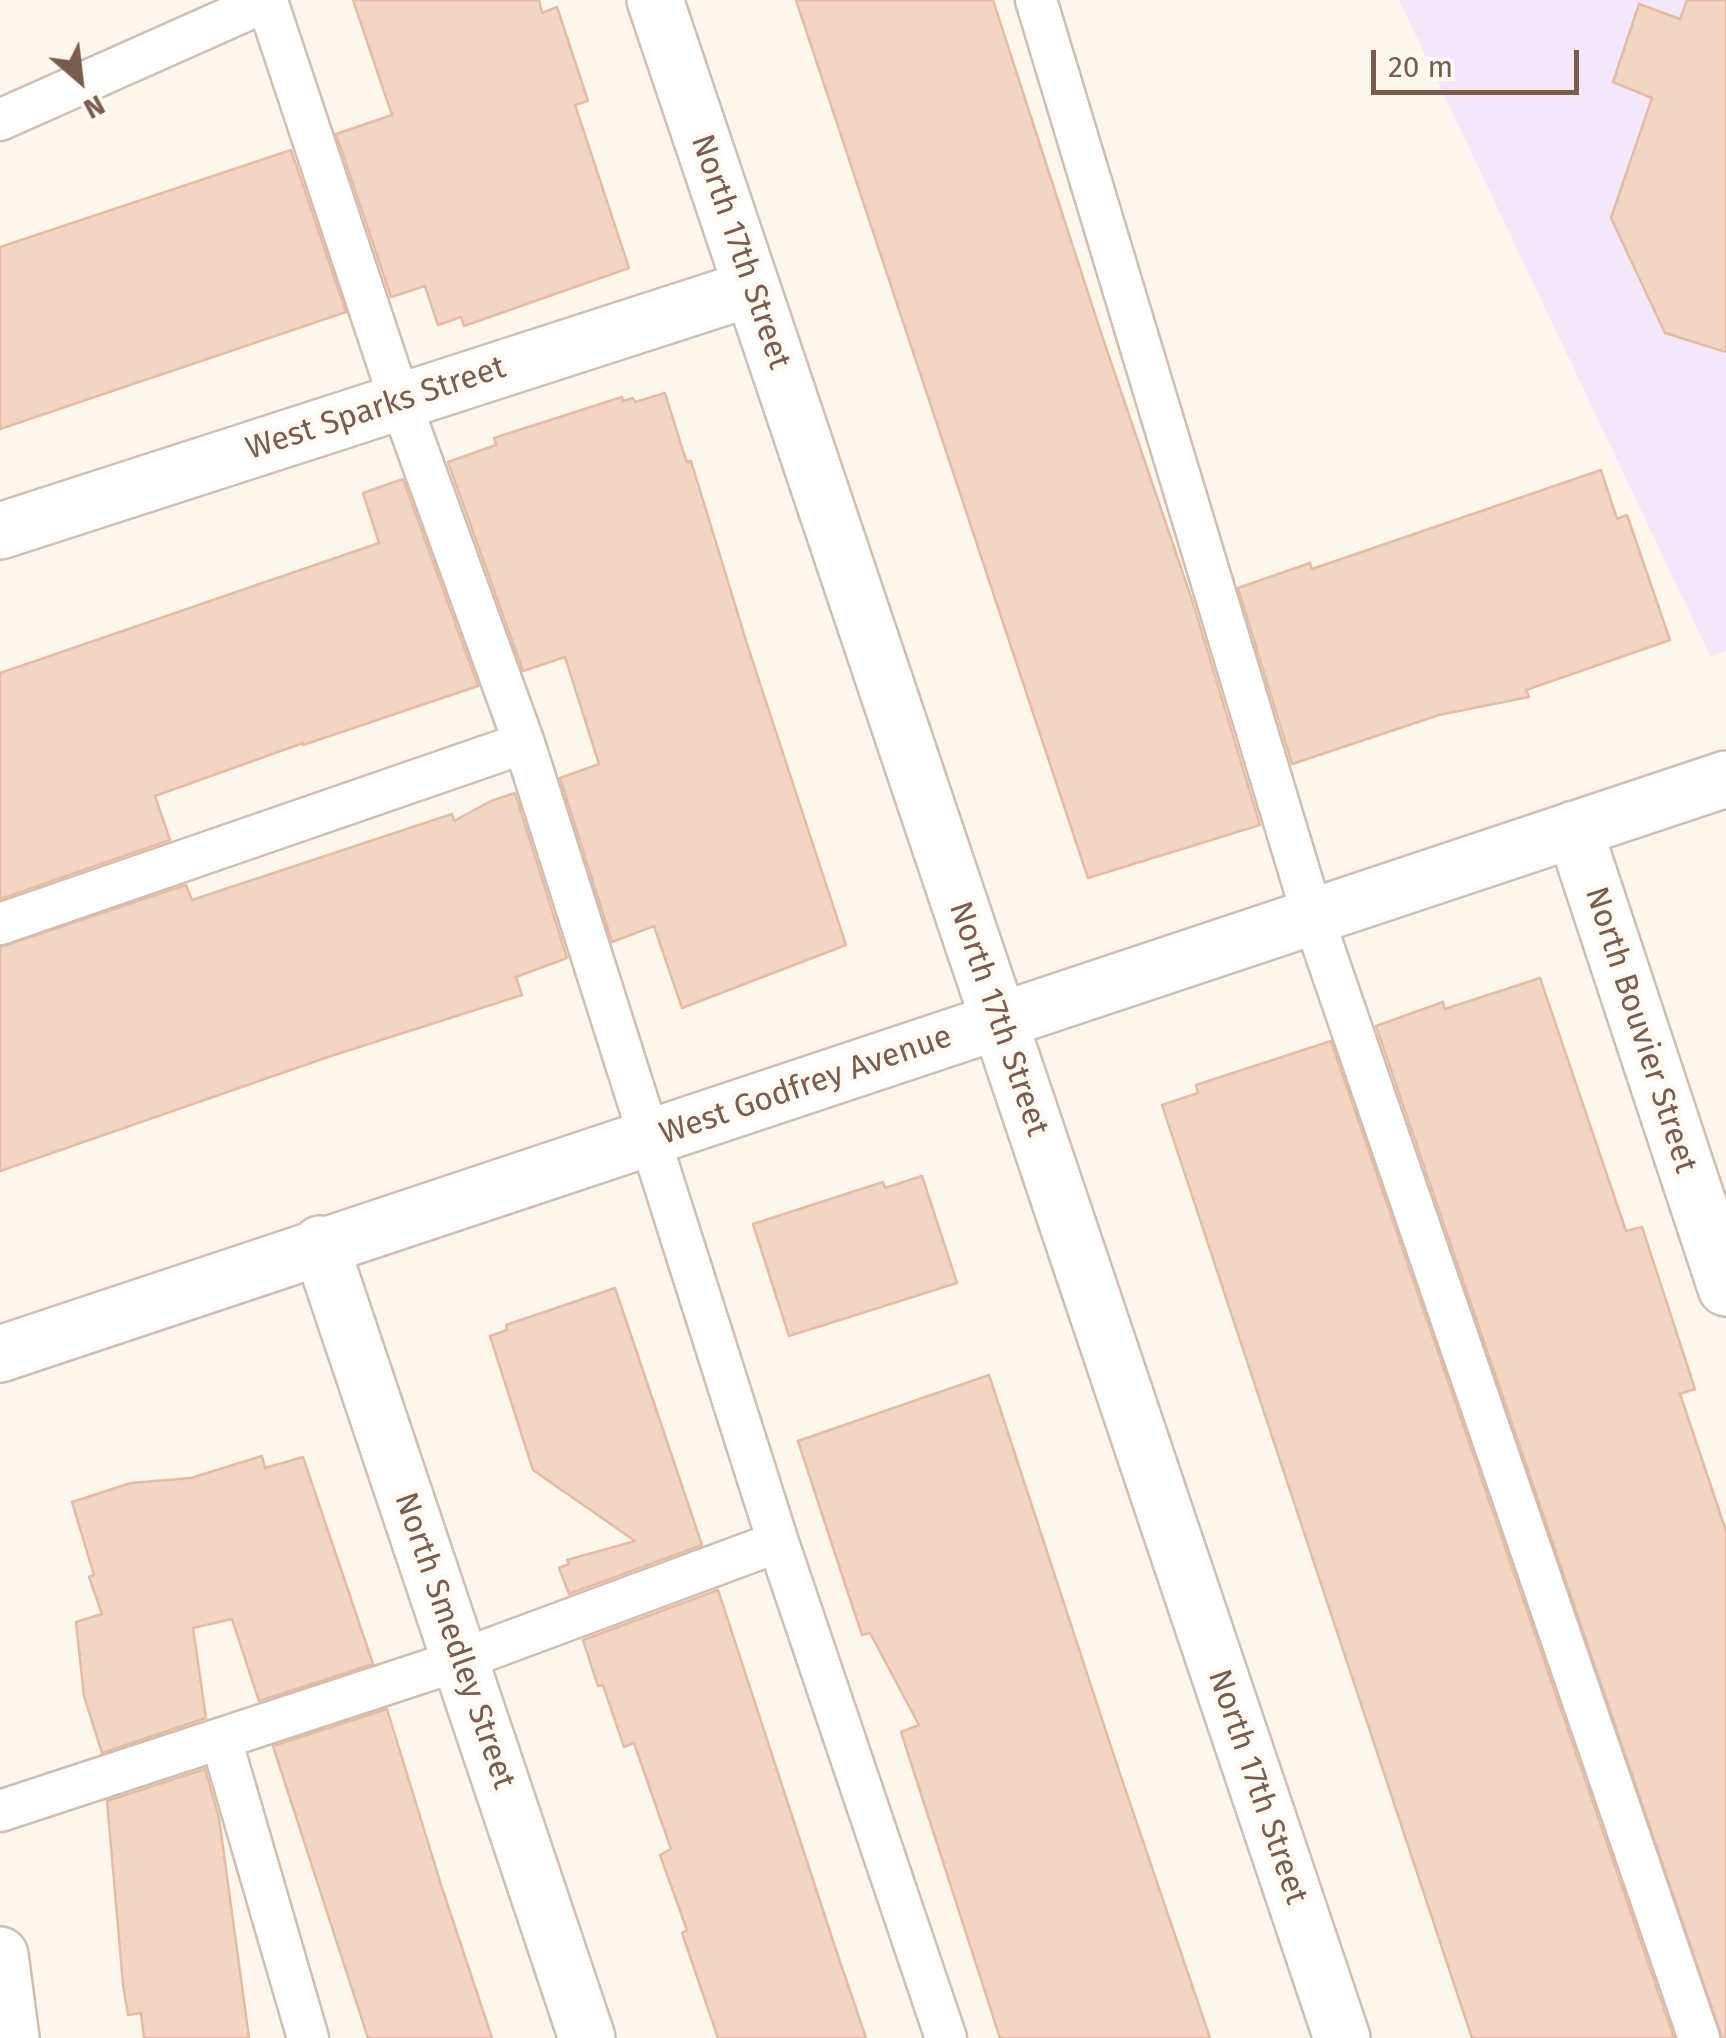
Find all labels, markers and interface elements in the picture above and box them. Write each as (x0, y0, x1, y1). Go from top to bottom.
north arrow (30, 30, 130, 130)
scale bar (1376, 30, 1584, 92)
text: 20 m (1388, 49, 1453, 85)
text: N (78, 88, 110, 126)
street label: North 17th Street (682, 130, 798, 374)
street label: West Sparks Street (241, 349, 511, 469)
street label: North Bouvier Street (1576, 882, 1704, 1178)
street label: North 17th Street (940, 897, 1056, 1141)
street label: West Godfrey Avenue (655, 1018, 957, 1154)
street label: North Smedley Street (385, 1488, 523, 1794)
street label: North 17th Street (1199, 1665, 1315, 1909)

